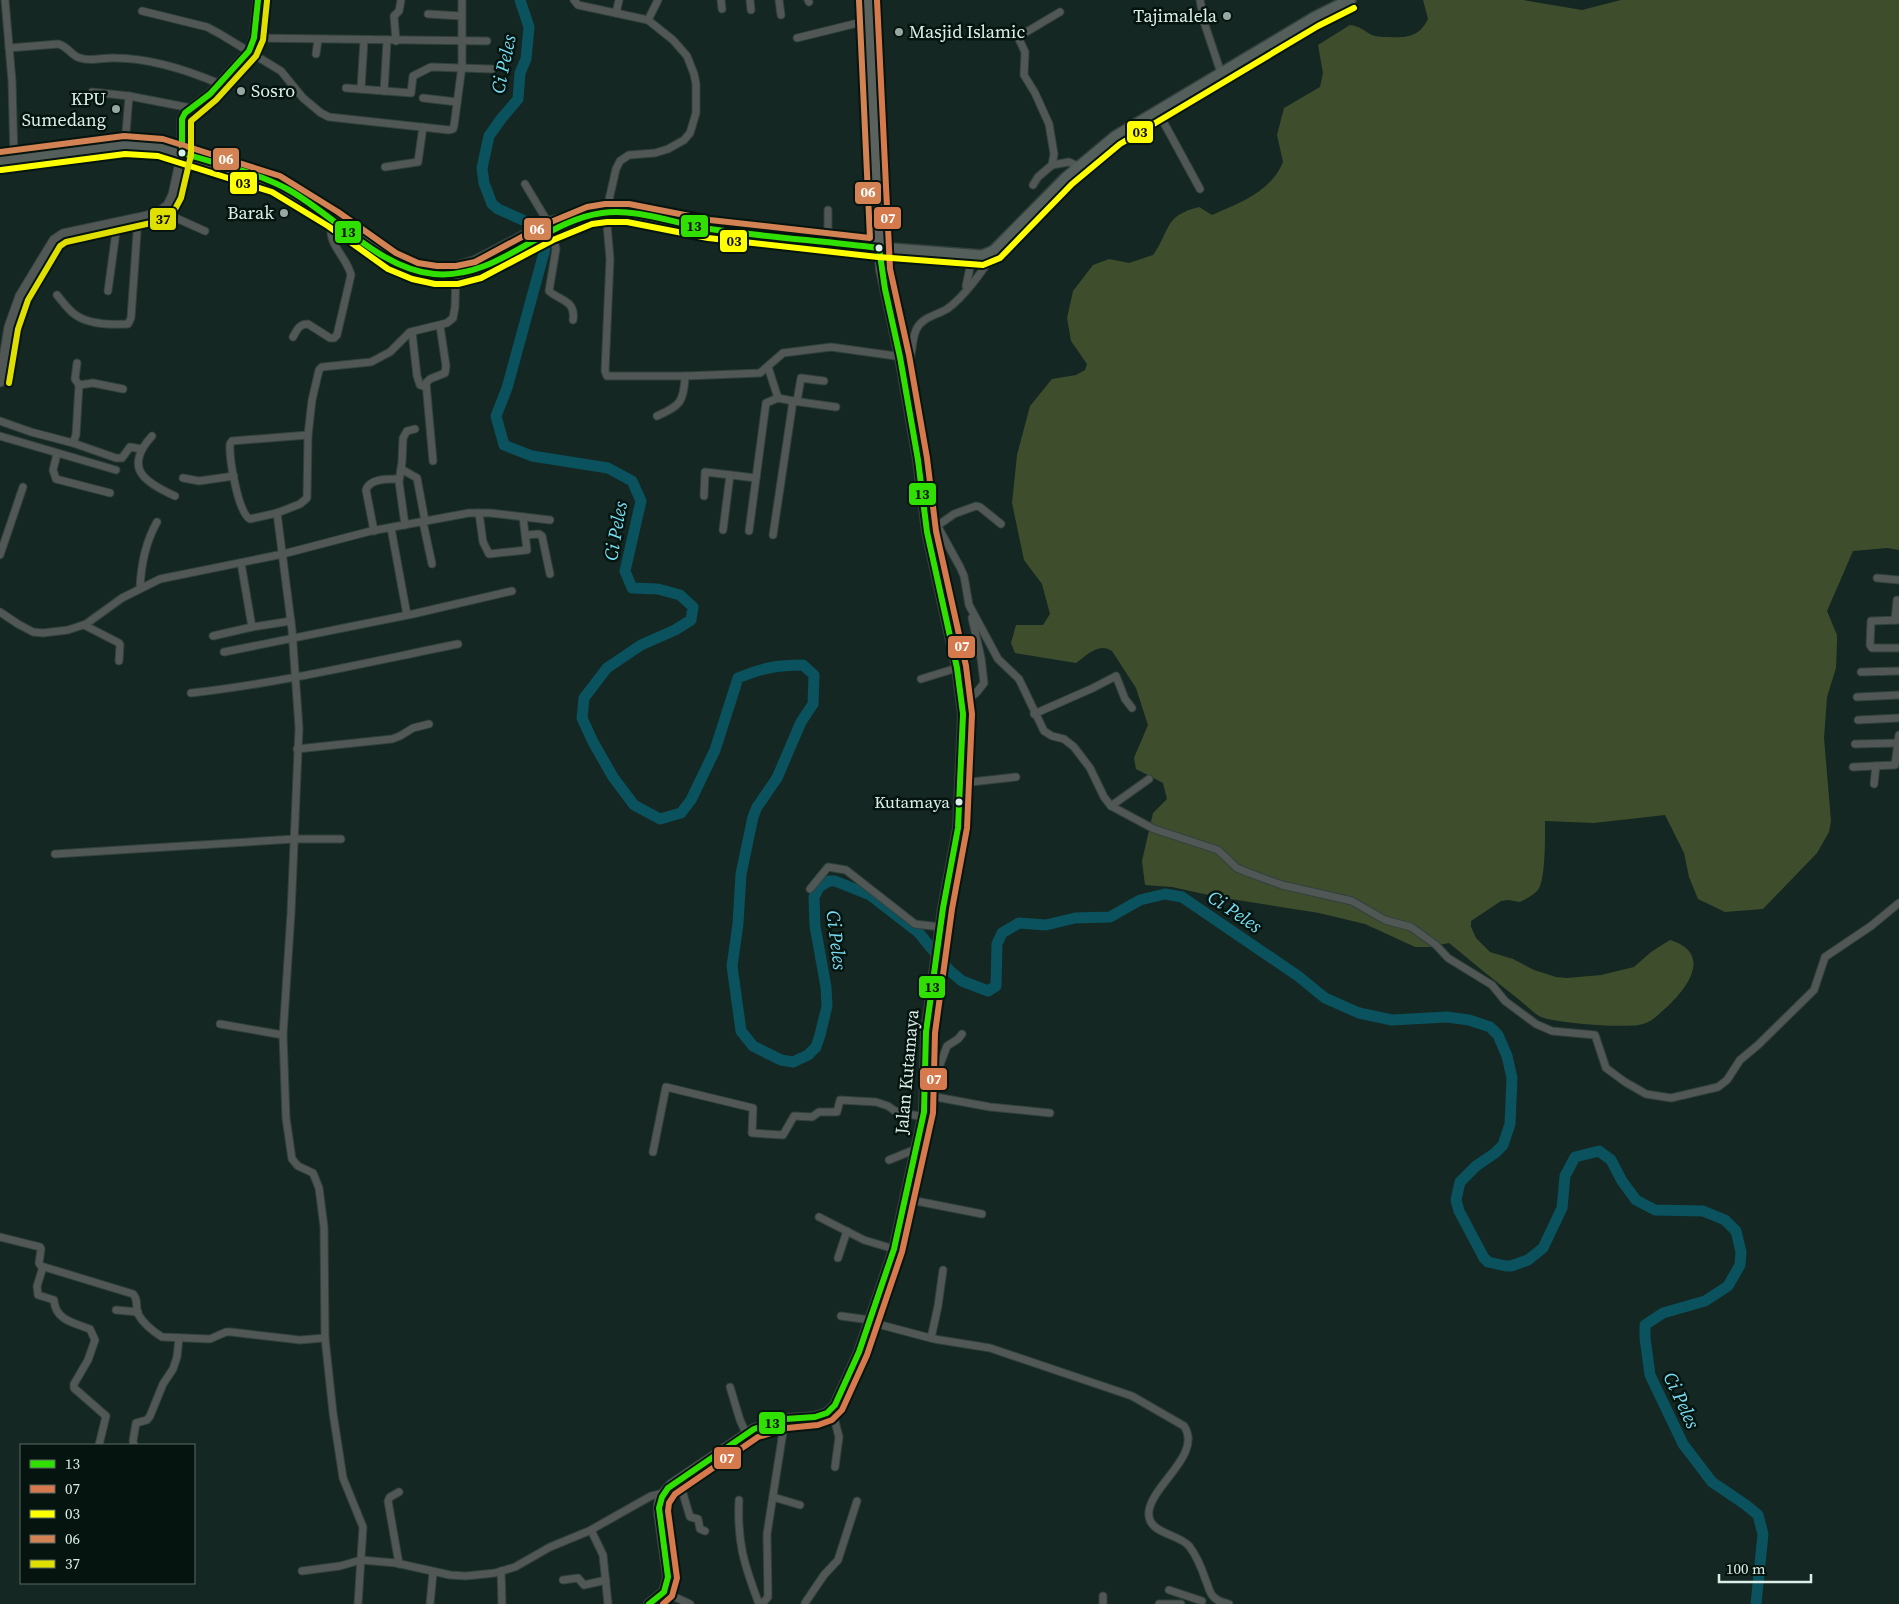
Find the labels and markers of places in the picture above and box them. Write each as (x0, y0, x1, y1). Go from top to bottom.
place label: Tajimalela (1133, 3, 1218, 28)
marker: Tajimalela (1221, 10, 1233, 22)
place label: Masjid Islamic (909, 19, 1025, 44)
marker: Masjid Islamic (893, 26, 905, 38)
place label: Sosro (251, 78, 295, 103)
marker: Sosro (235, 85, 247, 97)
place label: KPU Sumedang (22, 86, 106, 132)
marker: KPU Sumedang (110, 103, 122, 115)
unlabelled marker (177, 148, 187, 158)
place label: Barak (227, 200, 274, 225)
marker: Barak (278, 207, 290, 219)
unlabelled marker (874, 243, 884, 253)
place label: Kutamaya (874, 790, 950, 814)
marker: Kutamaya (954, 797, 964, 807)

